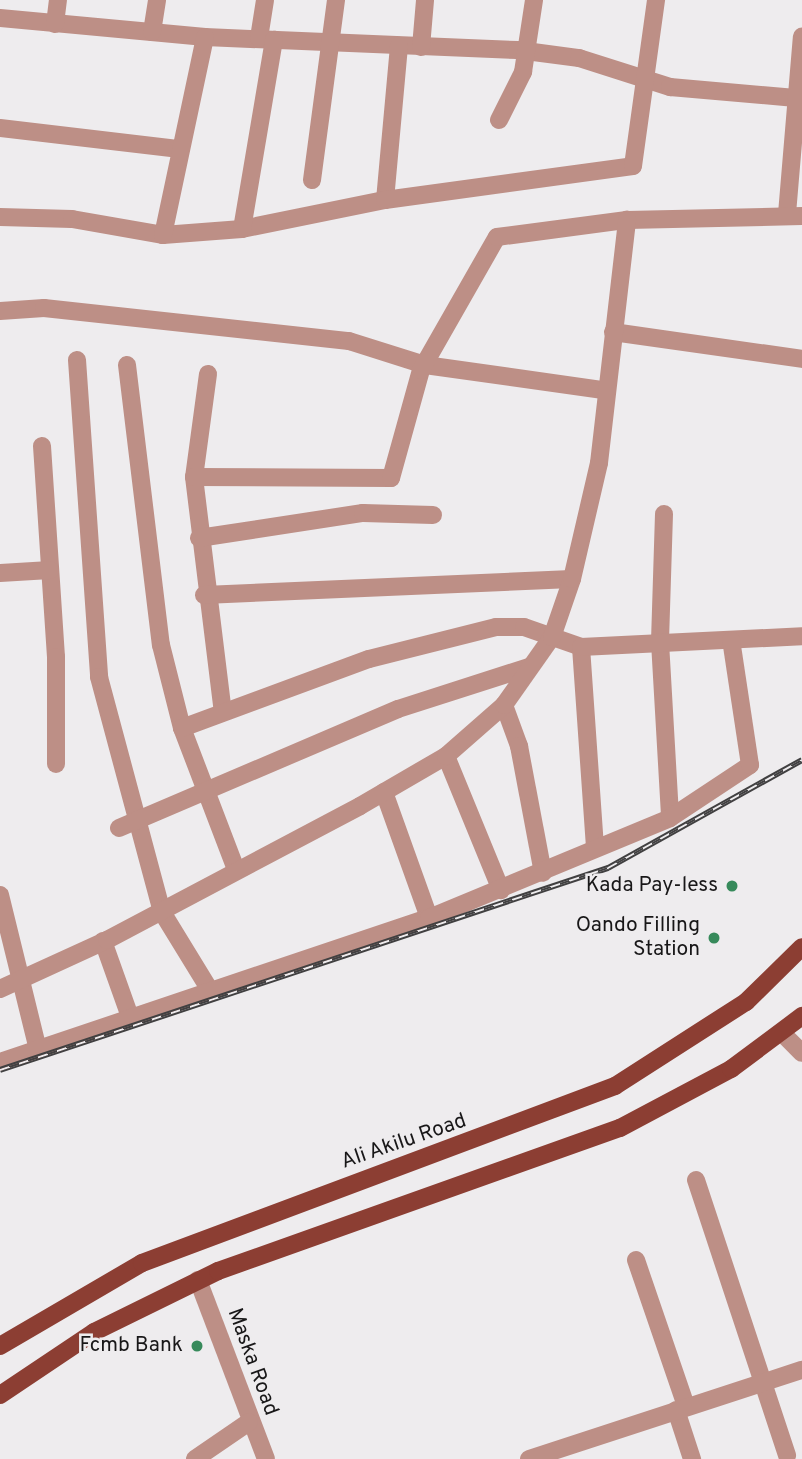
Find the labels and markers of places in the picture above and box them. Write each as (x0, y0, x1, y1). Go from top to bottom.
place label: Kada Pay-less (586, 873, 718, 899)
marker: Kada Pay-less (724, 878, 740, 894)
place label: Oando Filling Station (576, 913, 700, 963)
marker: Oando Filling Station (706, 930, 722, 946)
place label: Fcmb Bank (80, 1333, 183, 1359)
marker: Fcmb Bank (189, 1338, 205, 1354)

